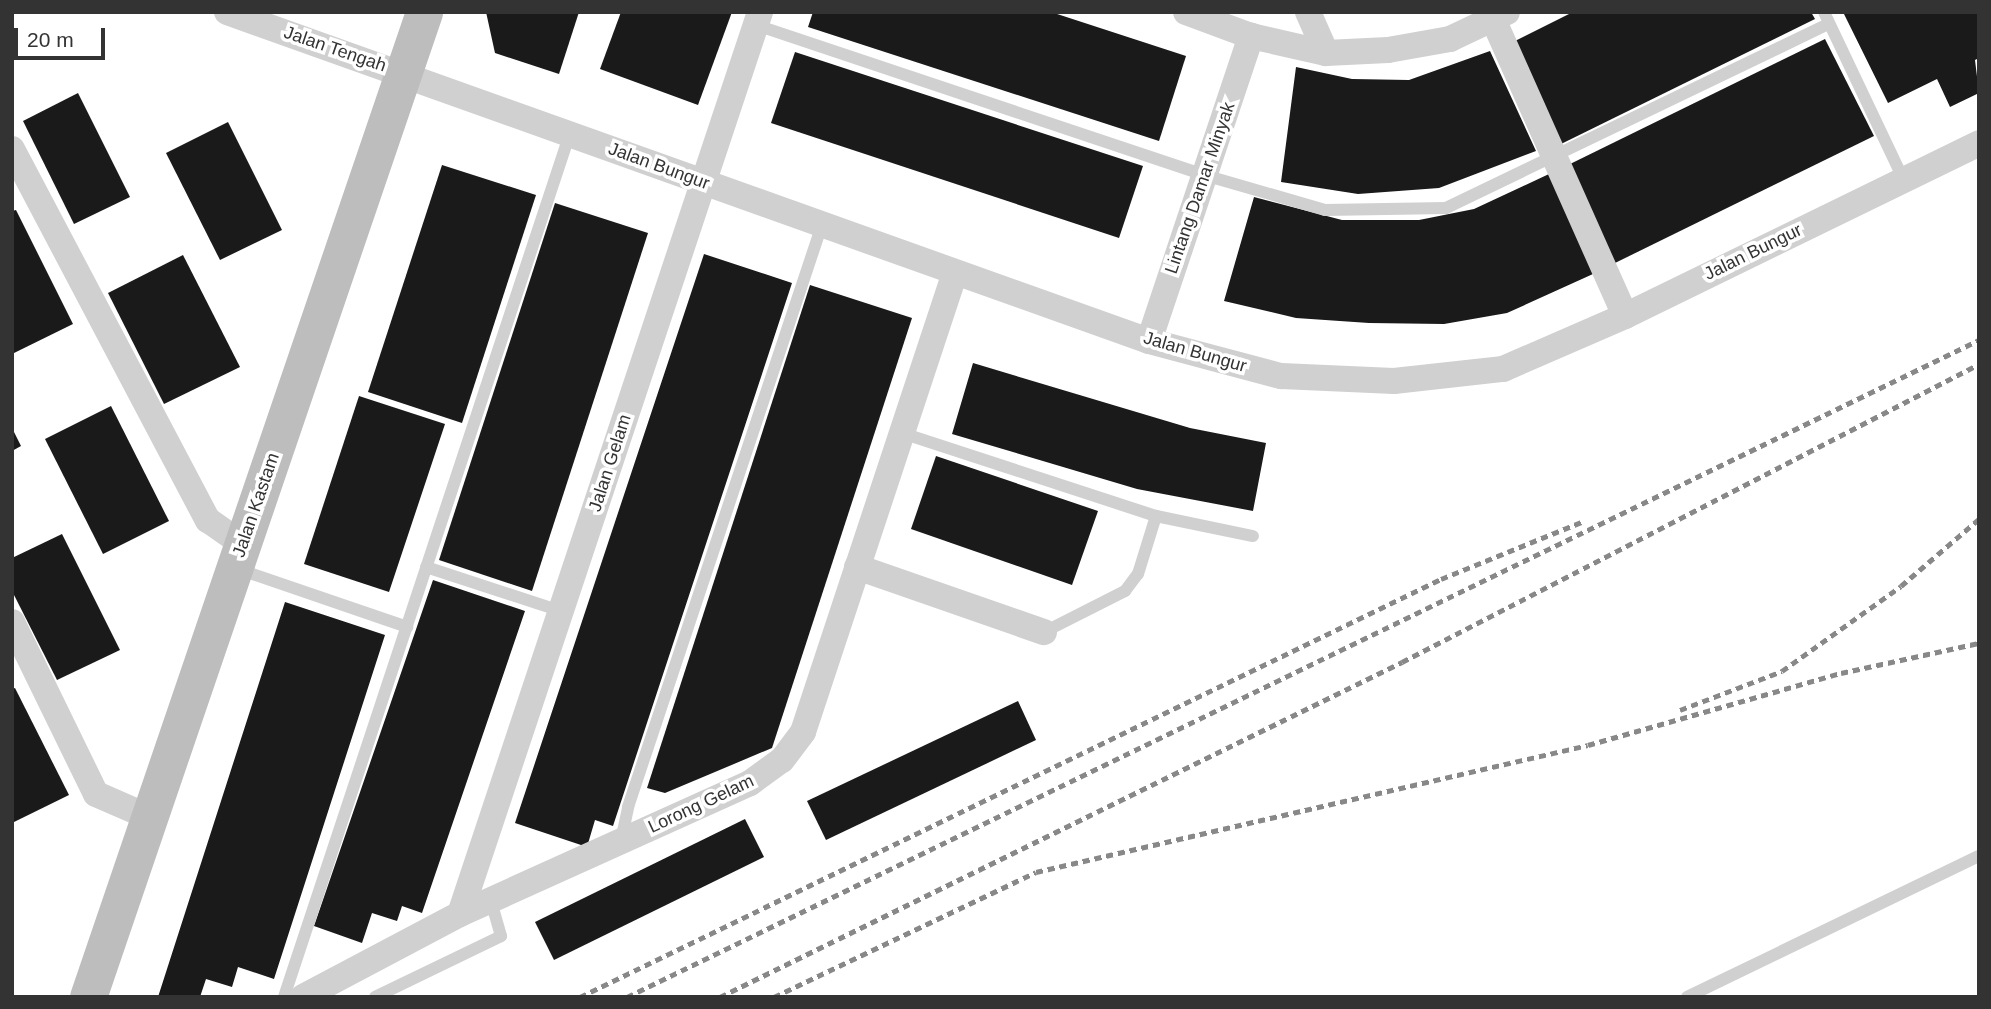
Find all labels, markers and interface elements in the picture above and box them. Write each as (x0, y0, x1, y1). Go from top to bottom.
scale bar (18, 14, 108, 58)
street label: Jalan Tengah (281, 21, 389, 77)
text: 20 m (27, 28, 74, 51)
street label: Lintang Damar Minyak (1160, 99, 1240, 277)
street label: Jalan Bungur (605, 138, 713, 194)
street label: Jalan Bungur (1701, 219, 1805, 285)
street label: Jalan Bungur (1141, 327, 1249, 377)
street label: Jalan Gelam (584, 412, 636, 514)
street label: Jalan Kastam (228, 450, 284, 560)
street label: Lorong Gelam (645, 770, 757, 838)

